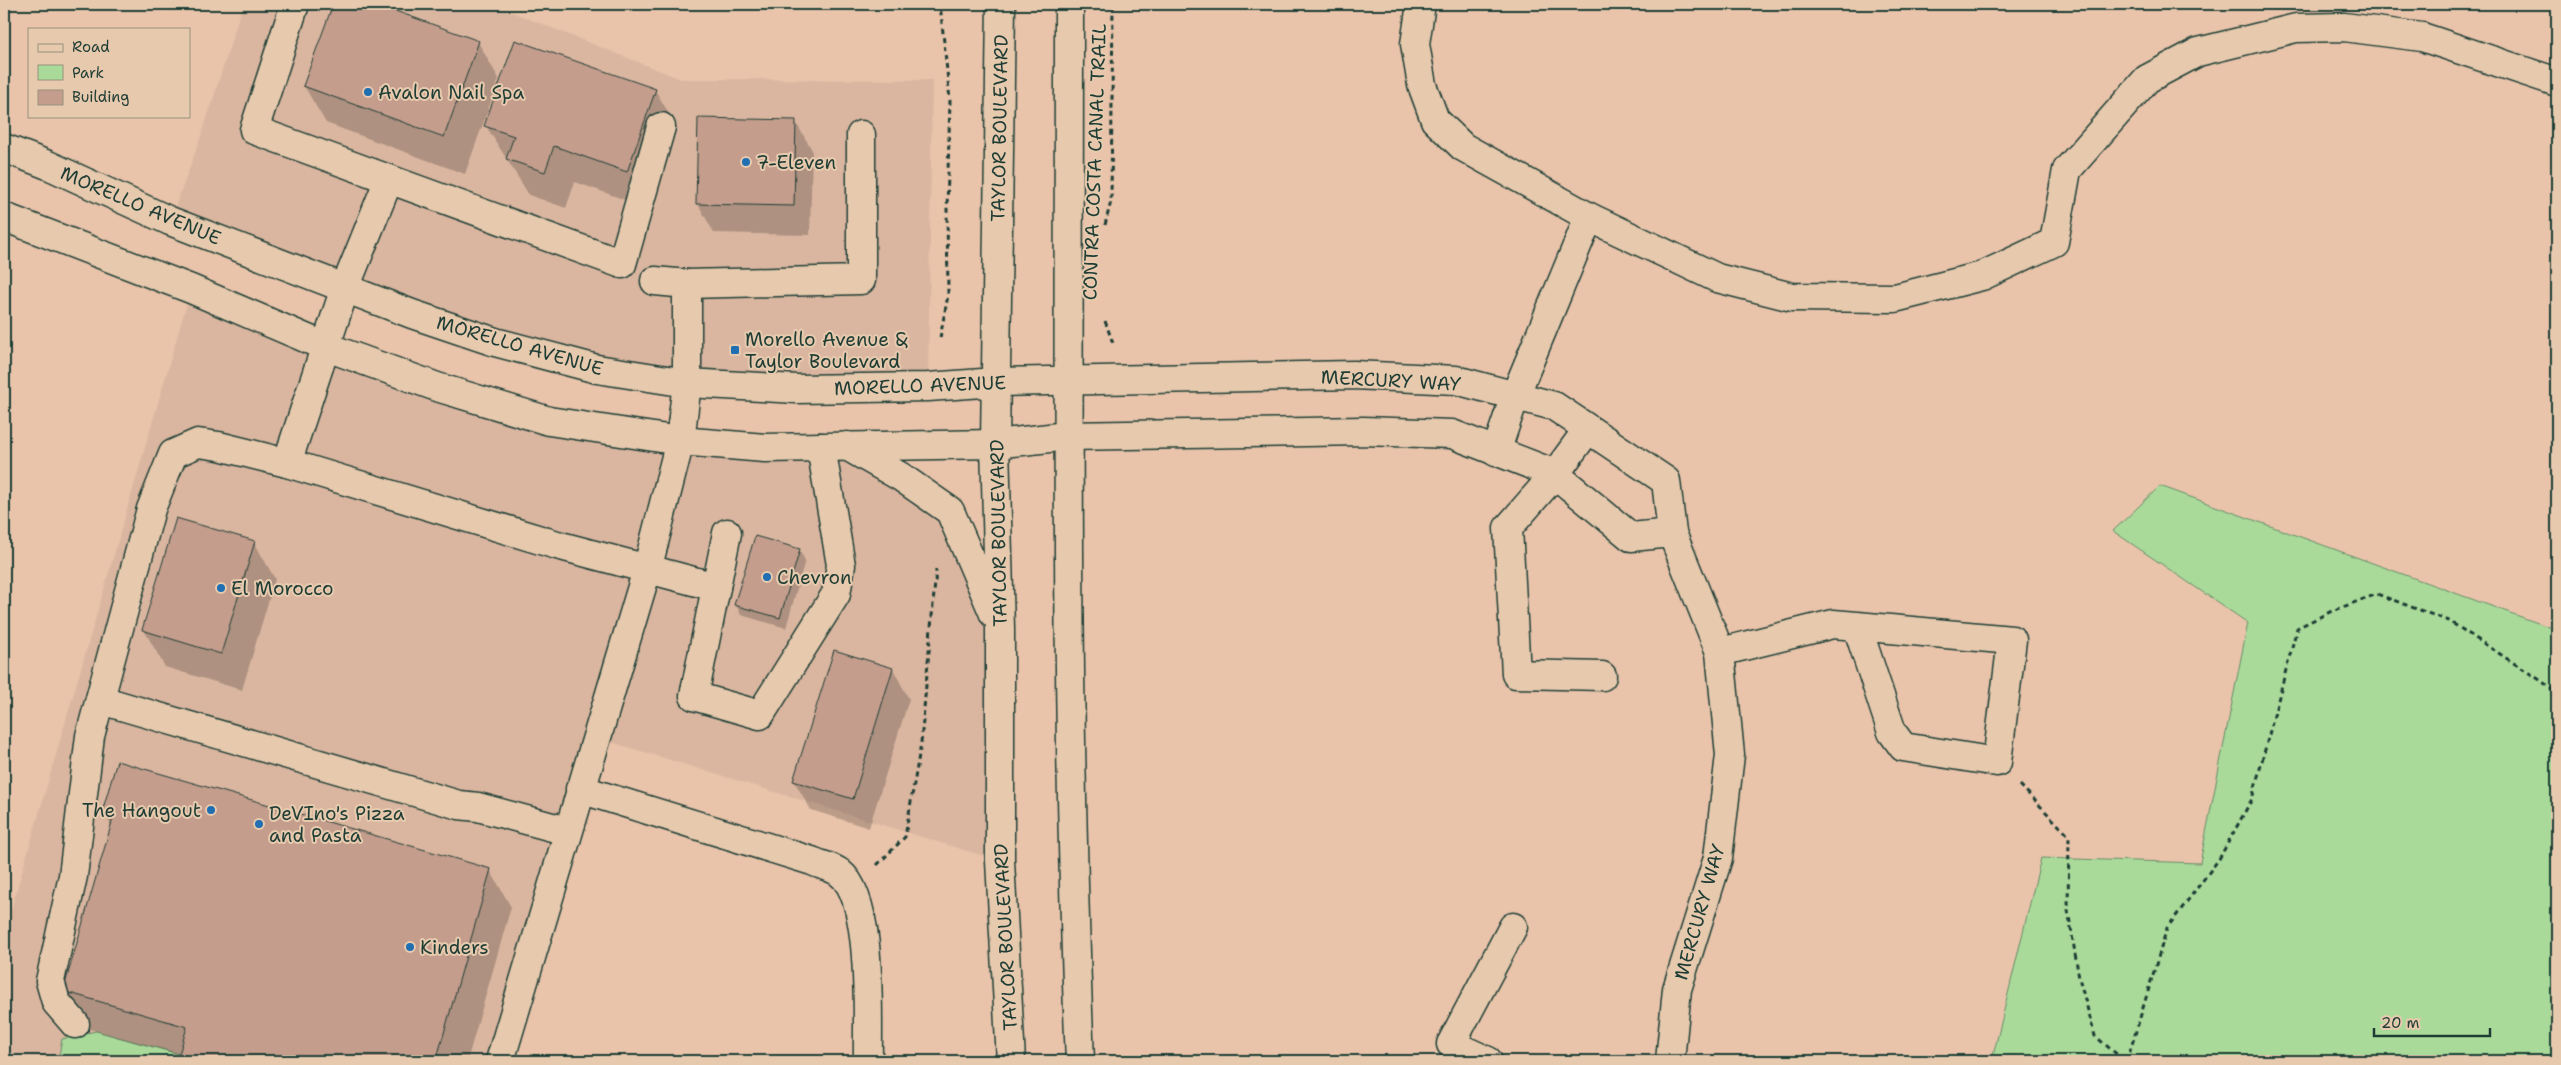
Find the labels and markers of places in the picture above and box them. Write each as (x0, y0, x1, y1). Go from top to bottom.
place label: Avalon Nail Spa (378, 80, 524, 105)
marker: Avalon Nail Spa (362, 86, 374, 98)
place label: 7-Eleven (756, 150, 836, 175)
marker: 7-Eleven (740, 156, 752, 168)
place label: Morello Avenue & Taylor Boulevard (745, 327, 908, 374)
marker: Morello Avenue & Taylor Boulevard (729, 344, 741, 356)
place label: Chevron (777, 565, 852, 590)
marker: Chevron (761, 571, 773, 583)
place label: El Morocco (231, 576, 334, 601)
marker: El Morocco (215, 582, 227, 594)
place label: The Hangout (82, 798, 201, 823)
place label: DeVIno's Pizza and Pasta (269, 801, 405, 848)
marker: The Hangout (205, 804, 217, 816)
marker: DeVIno's Pizza and Pasta (253, 818, 265, 830)
place label: Kinders (420, 935, 489, 960)
marker: Kinders (404, 941, 416, 953)

